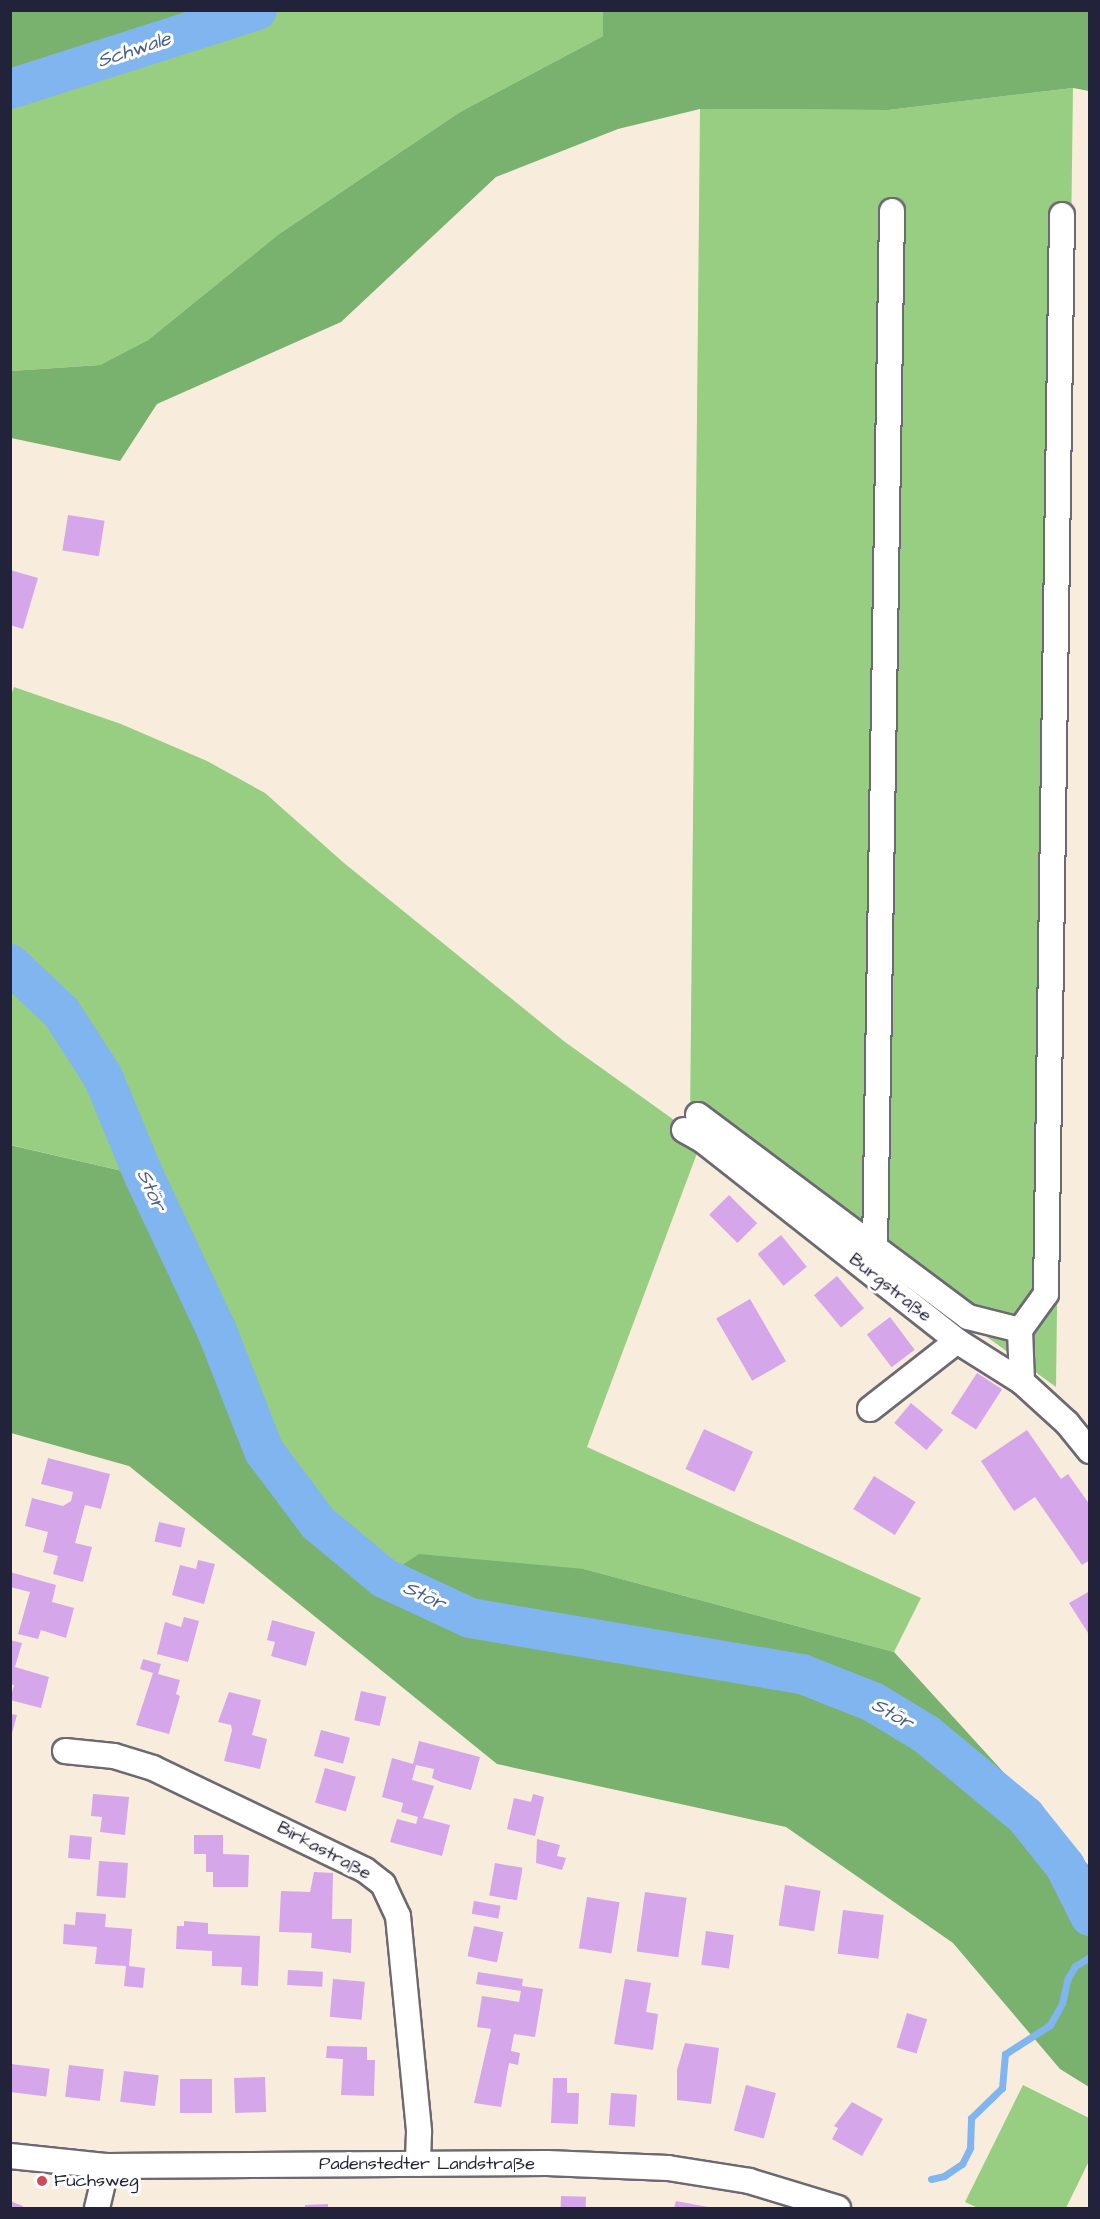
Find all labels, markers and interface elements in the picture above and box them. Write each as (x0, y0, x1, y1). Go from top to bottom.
water label: Schwale (94, 27, 174, 73)
water label: Stör (131, 1165, 171, 1215)
street label: Burgstraße (844, 1249, 936, 1327)
water label: Stör (399, 1576, 449, 1616)
water label: Stör (867, 1693, 917, 1735)
street label: Birkastraße (273, 1817, 375, 1885)
street label: Padenstedter Landstraße (319, 2153, 535, 2175)
place label: Fuchsweg (54, 2170, 139, 2192)
marker: Fuchsweg (35, 2174, 49, 2188)

